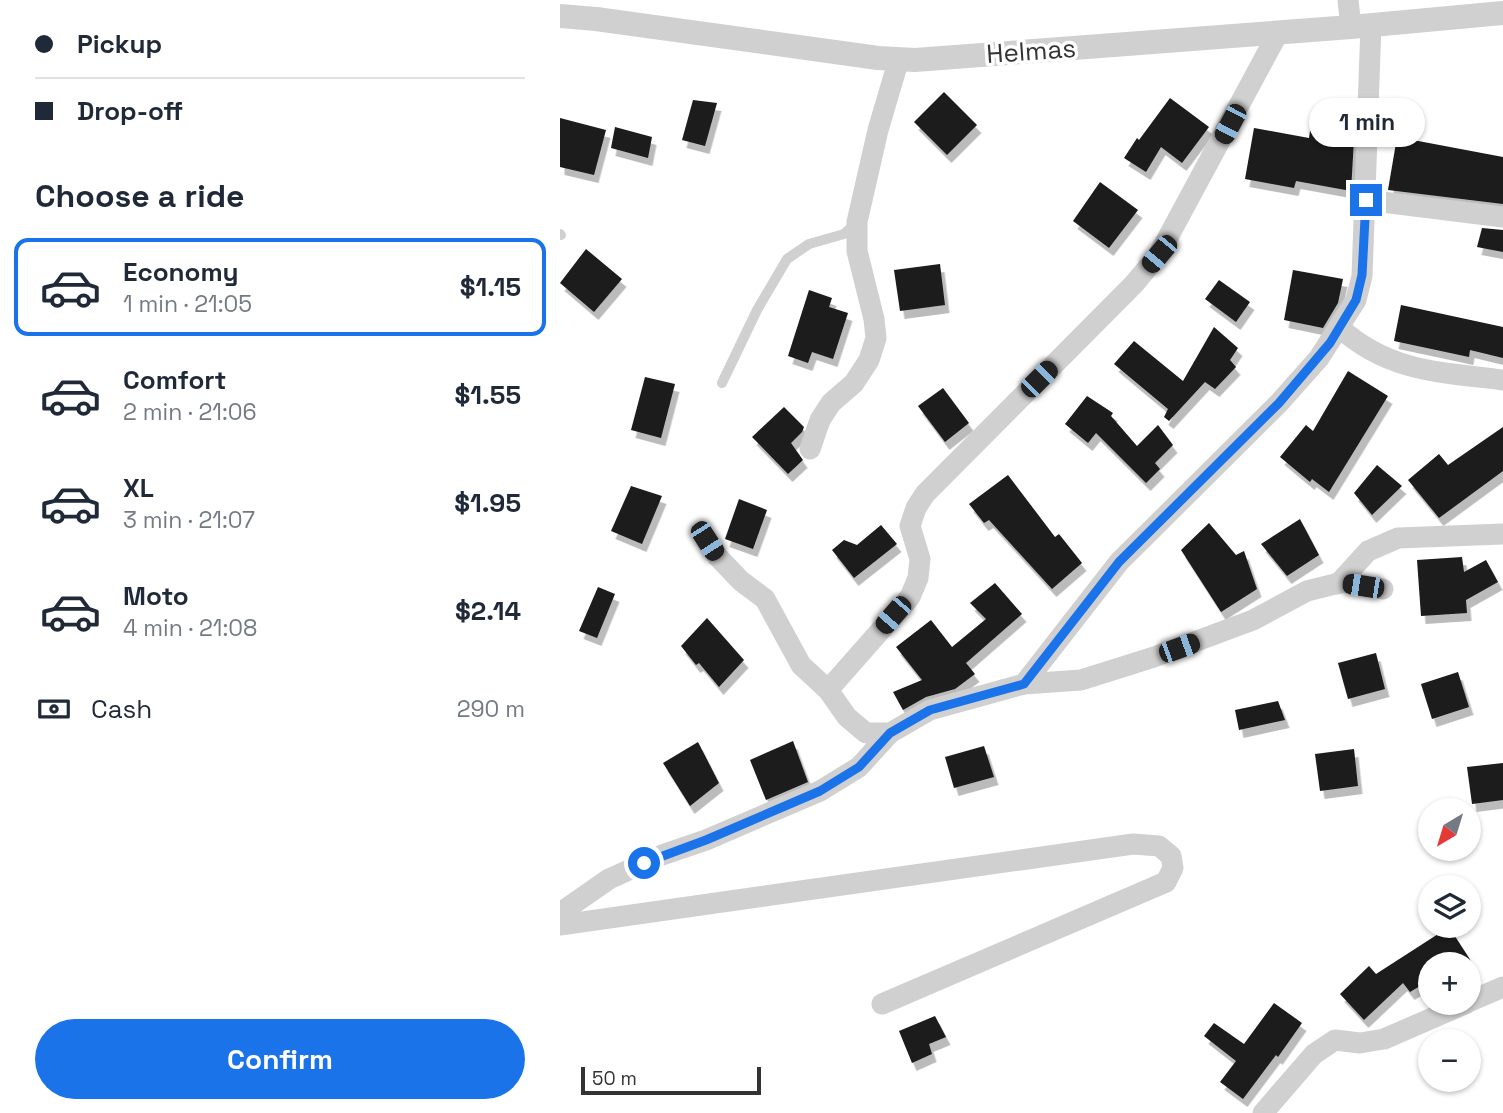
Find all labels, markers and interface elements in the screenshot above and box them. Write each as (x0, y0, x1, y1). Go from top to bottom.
text: Pickup (77, 27, 162, 61)
street label: Helmas (985, 31, 1077, 71)
text: Drop-off (77, 94, 183, 128)
callout: 1 min (1308, 99, 1424, 148)
car (1211, 101, 1250, 147)
text: 1 min (1339, 107, 1395, 137)
text: Choose a ride (35, 176, 245, 216)
route end (1350, 184, 1382, 216)
car (1138, 231, 1181, 277)
text: Economy (123, 255, 239, 289)
icon: car (39, 256, 102, 319)
text: $1.15 (460, 270, 521, 304)
text: 1 min · 21:05 (123, 289, 252, 319)
car (1017, 357, 1062, 401)
text: Comfort (123, 363, 226, 397)
icon: car (39, 364, 102, 427)
text: $1.55 (455, 378, 521, 412)
text: 2 min · 21:06 (123, 397, 257, 427)
text: XL (123, 471, 154, 505)
icon: car (39, 472, 102, 535)
text: $1.95 (454, 486, 521, 520)
text: 3 min · 21:07 (123, 505, 255, 535)
car (687, 518, 728, 564)
car (1341, 572, 1386, 600)
text: Moto (123, 579, 189, 613)
icon: car (39, 580, 102, 643)
car (872, 592, 915, 638)
text: $2.14 (455, 594, 521, 628)
text: 4 min · 21:08 (123, 613, 257, 643)
car (1156, 631, 1203, 665)
icon: cash (35, 690, 73, 728)
text: Cash (91, 692, 152, 726)
text: 290 m (457, 694, 525, 724)
north arrow (1418, 798, 1480, 861)
map controls (1418, 798, 1481, 1092)
route start (628, 847, 660, 879)
button: layers (1418, 875, 1481, 938)
button: + (1418, 952, 1481, 1015)
button: Confirm (35, 1019, 525, 1099)
button: − (1418, 1029, 1481, 1092)
scale bar (581, 1064, 761, 1096)
text: 50 m (592, 1066, 637, 1091)

